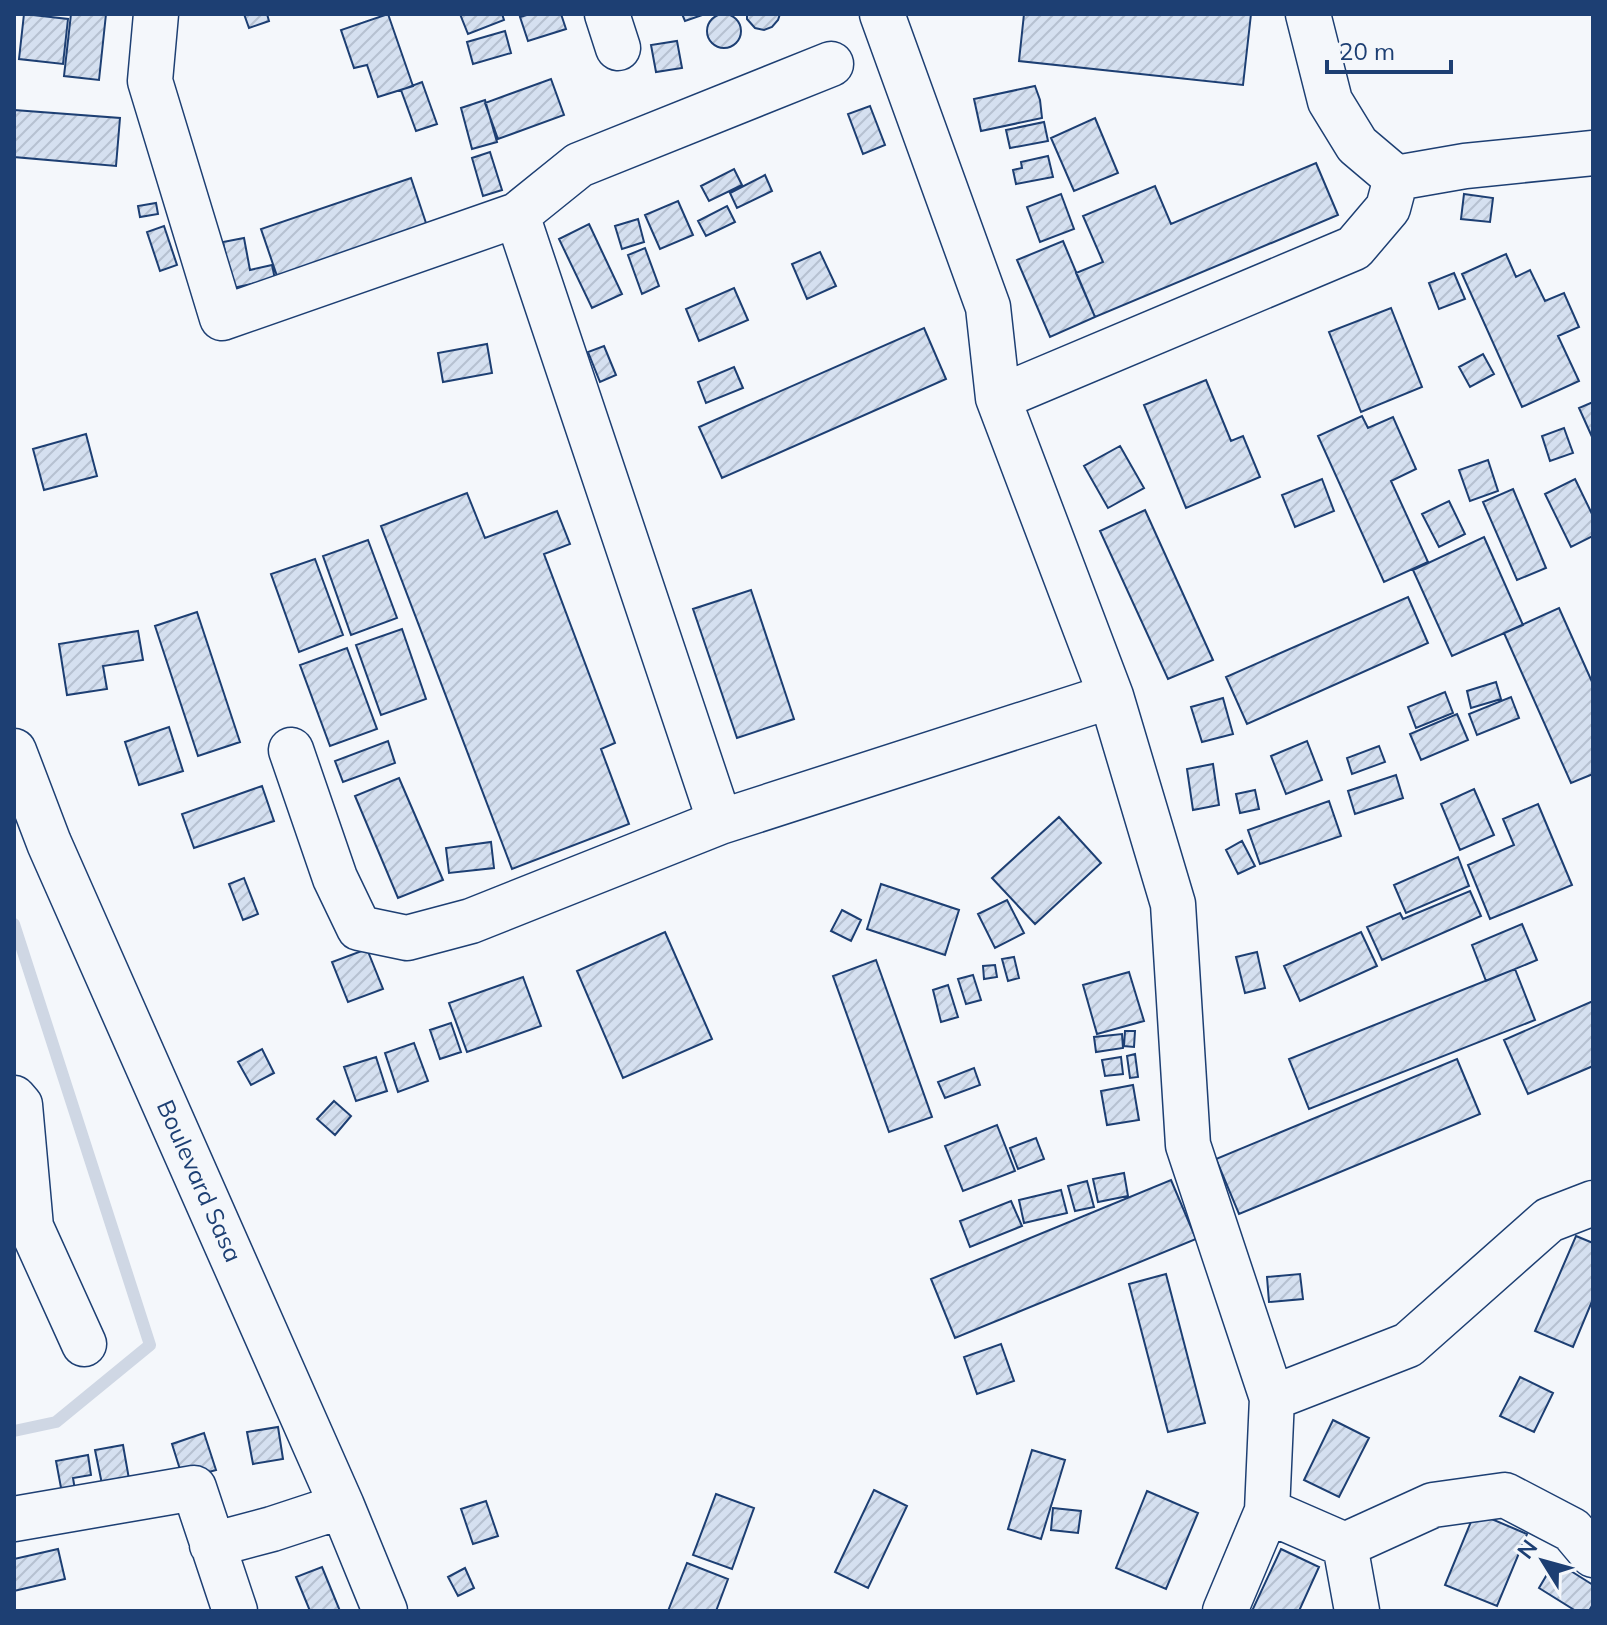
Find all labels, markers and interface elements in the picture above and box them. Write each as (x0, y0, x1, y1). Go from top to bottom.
scale bar (1327, 24, 1451, 74)
text: 20 m (1339, 36, 1395, 66)
street label: Boulevard Sasa (151, 1095, 249, 1266)
north arrow (1503, 1521, 1583, 1601)
text: N (1511, 1534, 1543, 1564)

